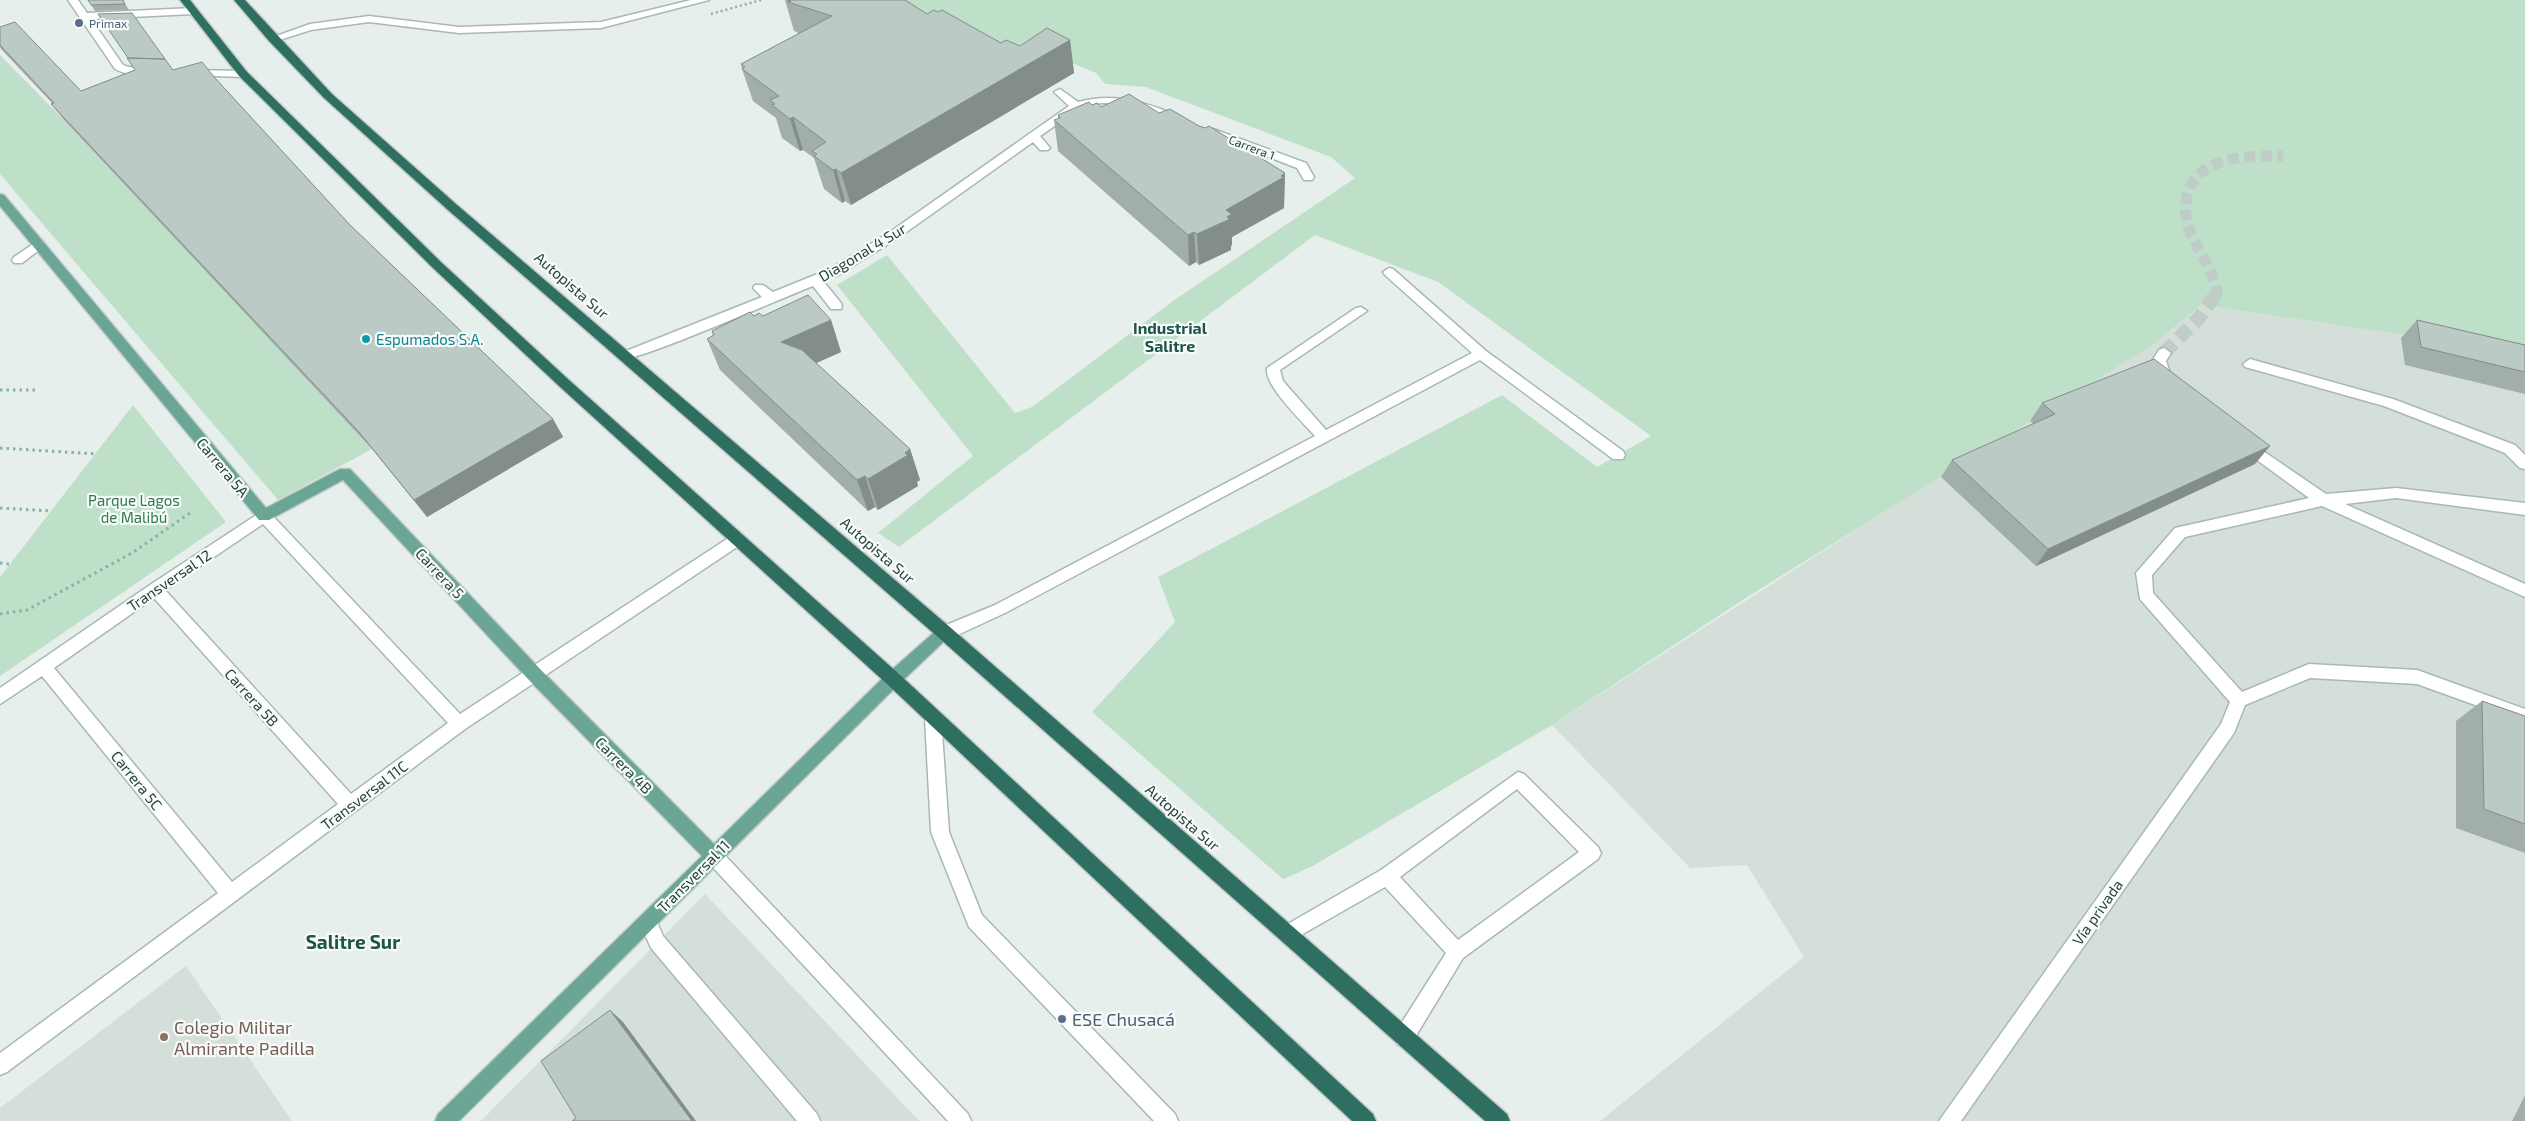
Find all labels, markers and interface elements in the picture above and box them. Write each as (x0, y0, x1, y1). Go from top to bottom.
place label: Primax (89, 16, 128, 30)
marker: Primax (73, 17, 85, 29)
street label: Carrera 1 (1227, 132, 1277, 162)
street label: Diagonal 4 Sur (815, 219, 909, 285)
street label: Autopista Sur (531, 248, 613, 322)
district label: Industrial Salitre (1133, 318, 1208, 355)
place label: Espumados S.A. (376, 330, 483, 348)
marker: Espumados S.A. (360, 333, 372, 345)
street label: Carrera 5A (193, 434, 253, 501)
park label: Parque Lagos de Malibú (88, 491, 180, 526)
street label: Autopista Sur (837, 513, 919, 587)
street label: Carrera 5 (412, 544, 468, 602)
street label: Transversal 12 (124, 545, 214, 615)
street label: Carrera 5B (221, 664, 283, 730)
street label: Carrera 4B (592, 733, 656, 797)
street label: Carrera 5C (108, 747, 167, 814)
street label: Transversal 11C (317, 756, 411, 833)
street label: Autopista Sur (1142, 780, 1224, 854)
street label: Transversal 11 (653, 836, 733, 916)
street label: Vía privada (2068, 876, 2126, 948)
district label: Salitre Sur (306, 930, 400, 953)
place label: ESE Chusacá (1072, 1008, 1175, 1030)
marker: ESE Chusacá (1056, 1013, 1068, 1025)
place label: Colegio Militar Almirante Padilla (174, 1016, 315, 1059)
marker: Colegio Militar Almirante Padilla (158, 1031, 170, 1043)

